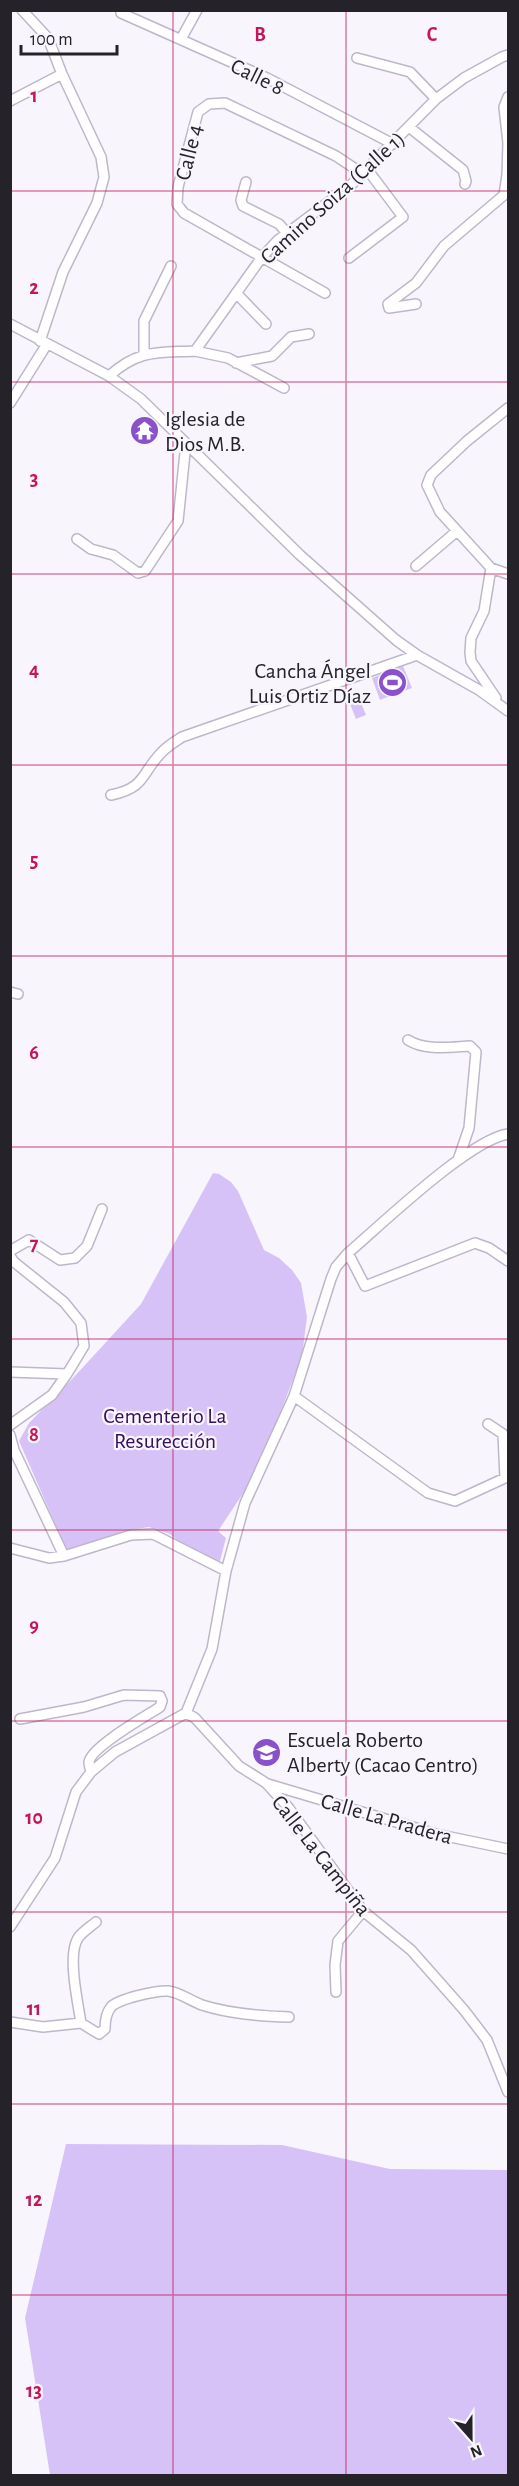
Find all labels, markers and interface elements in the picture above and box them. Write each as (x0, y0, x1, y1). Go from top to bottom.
scale bar (21, 18, 117, 56)
text: B (254, 25, 266, 45)
text: C (427, 25, 438, 45)
text: 100 m (30, 31, 73, 49)
street label: Calle 8 (227, 55, 288, 99)
text: 1 (30, 86, 38, 106)
street label: Calle 4 (171, 122, 207, 182)
street label: Camino Soiza (Calle 1) (256, 127, 409, 268)
text: 2 (29, 278, 39, 298)
place label: Iglesia de Dios M.B. (165, 408, 245, 455)
temple icon: Iglesia de Dios M.B. (128, 415, 160, 447)
text: 3 (30, 469, 38, 489)
place label: Cancha Ángel Luis Ortiz Díaz (249, 659, 371, 707)
text: 4 (29, 660, 39, 680)
sports icon: Cancha Ángel Luis Ortiz Díaz (376, 667, 408, 699)
text: 5 (30, 851, 38, 871)
text: 6 (29, 1043, 39, 1063)
text: 7 (30, 1234, 39, 1254)
park label: Cementerio La Resurección (103, 1405, 227, 1452)
text: 8 (29, 1425, 39, 1445)
text: 9 (29, 1616, 39, 1636)
place label: Escuela Roberto Alberty (Cacao Centro) (287, 1729, 479, 1776)
school or university icon: Escuela Roberto Alberty (Cacao Centro) (250, 1736, 282, 1768)
street label: Calle La Pradera (318, 1790, 455, 1848)
street label: Calle La Campiña (268, 1791, 375, 1920)
text: 10 (25, 1808, 43, 1828)
text: 11 (27, 1999, 41, 2019)
text: 12 (26, 2190, 42, 2210)
text: 13 (26, 2381, 42, 2401)
north arrow (441, 2408, 501, 2468)
text: N (468, 2442, 484, 2461)

